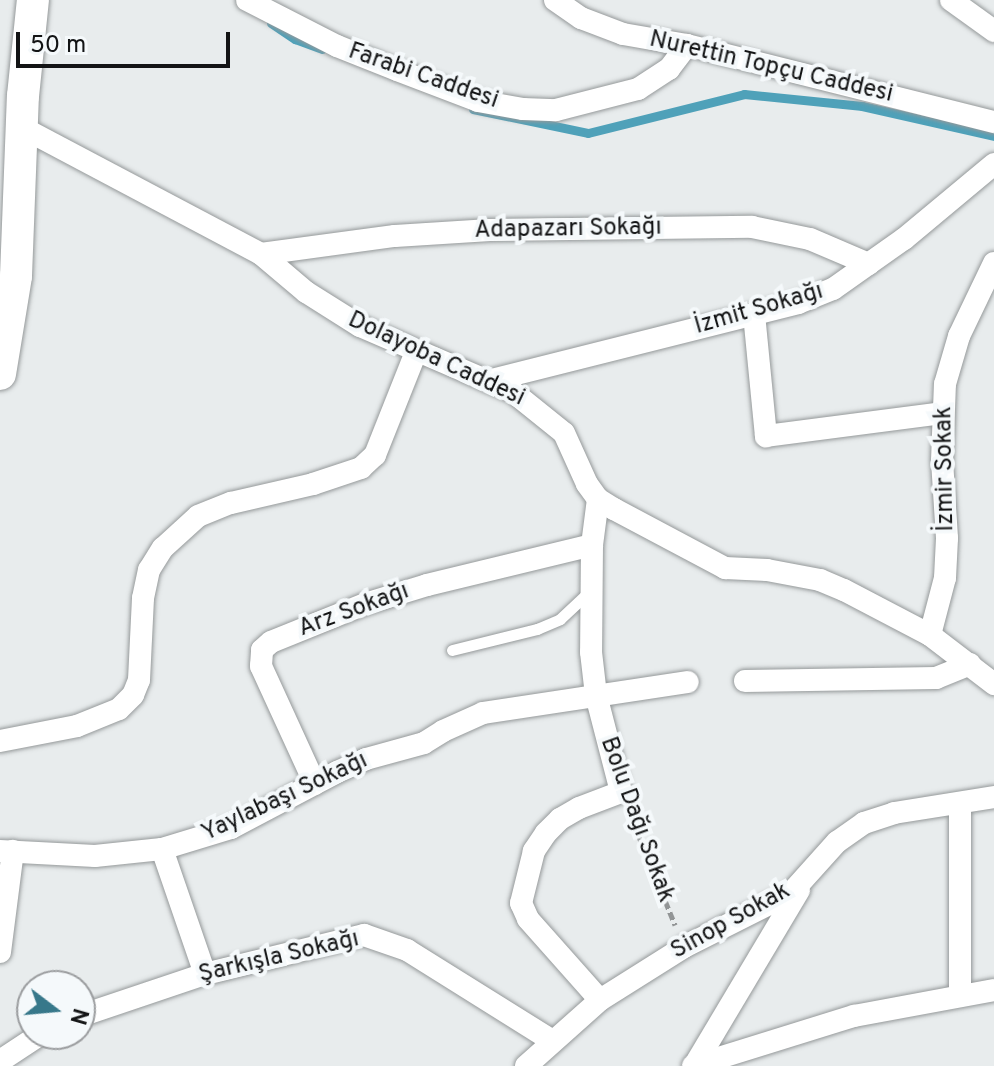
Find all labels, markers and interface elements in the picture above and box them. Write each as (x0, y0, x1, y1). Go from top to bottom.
scale bar (20, 16, 234, 66)
street label: Nurettin Topçu Caddesi (646, 26, 896, 110)
text: 50 m (30, 31, 86, 61)
street label: Farabi Caddesi (344, 38, 502, 116)
street label: Adapazarı Sokağı (474, 214, 662, 246)
street label: İzmit Sokağı (691, 278, 827, 342)
street label: Dolayoba Caddesi (343, 306, 529, 414)
street label: İzmir Sokak (931, 406, 961, 532)
street label: Arz Sokağı (295, 578, 413, 644)
street label: Bolu Dağı Sokak (593, 733, 679, 907)
street label: Yaylabaşı Sokağı (198, 747, 372, 849)
street label: Sinop Sokak (666, 877, 796, 967)
street label: Şarkışla Sokağı (196, 926, 362, 990)
north arrow (16, 970, 96, 1050)
text: N (62, 1005, 93, 1028)

